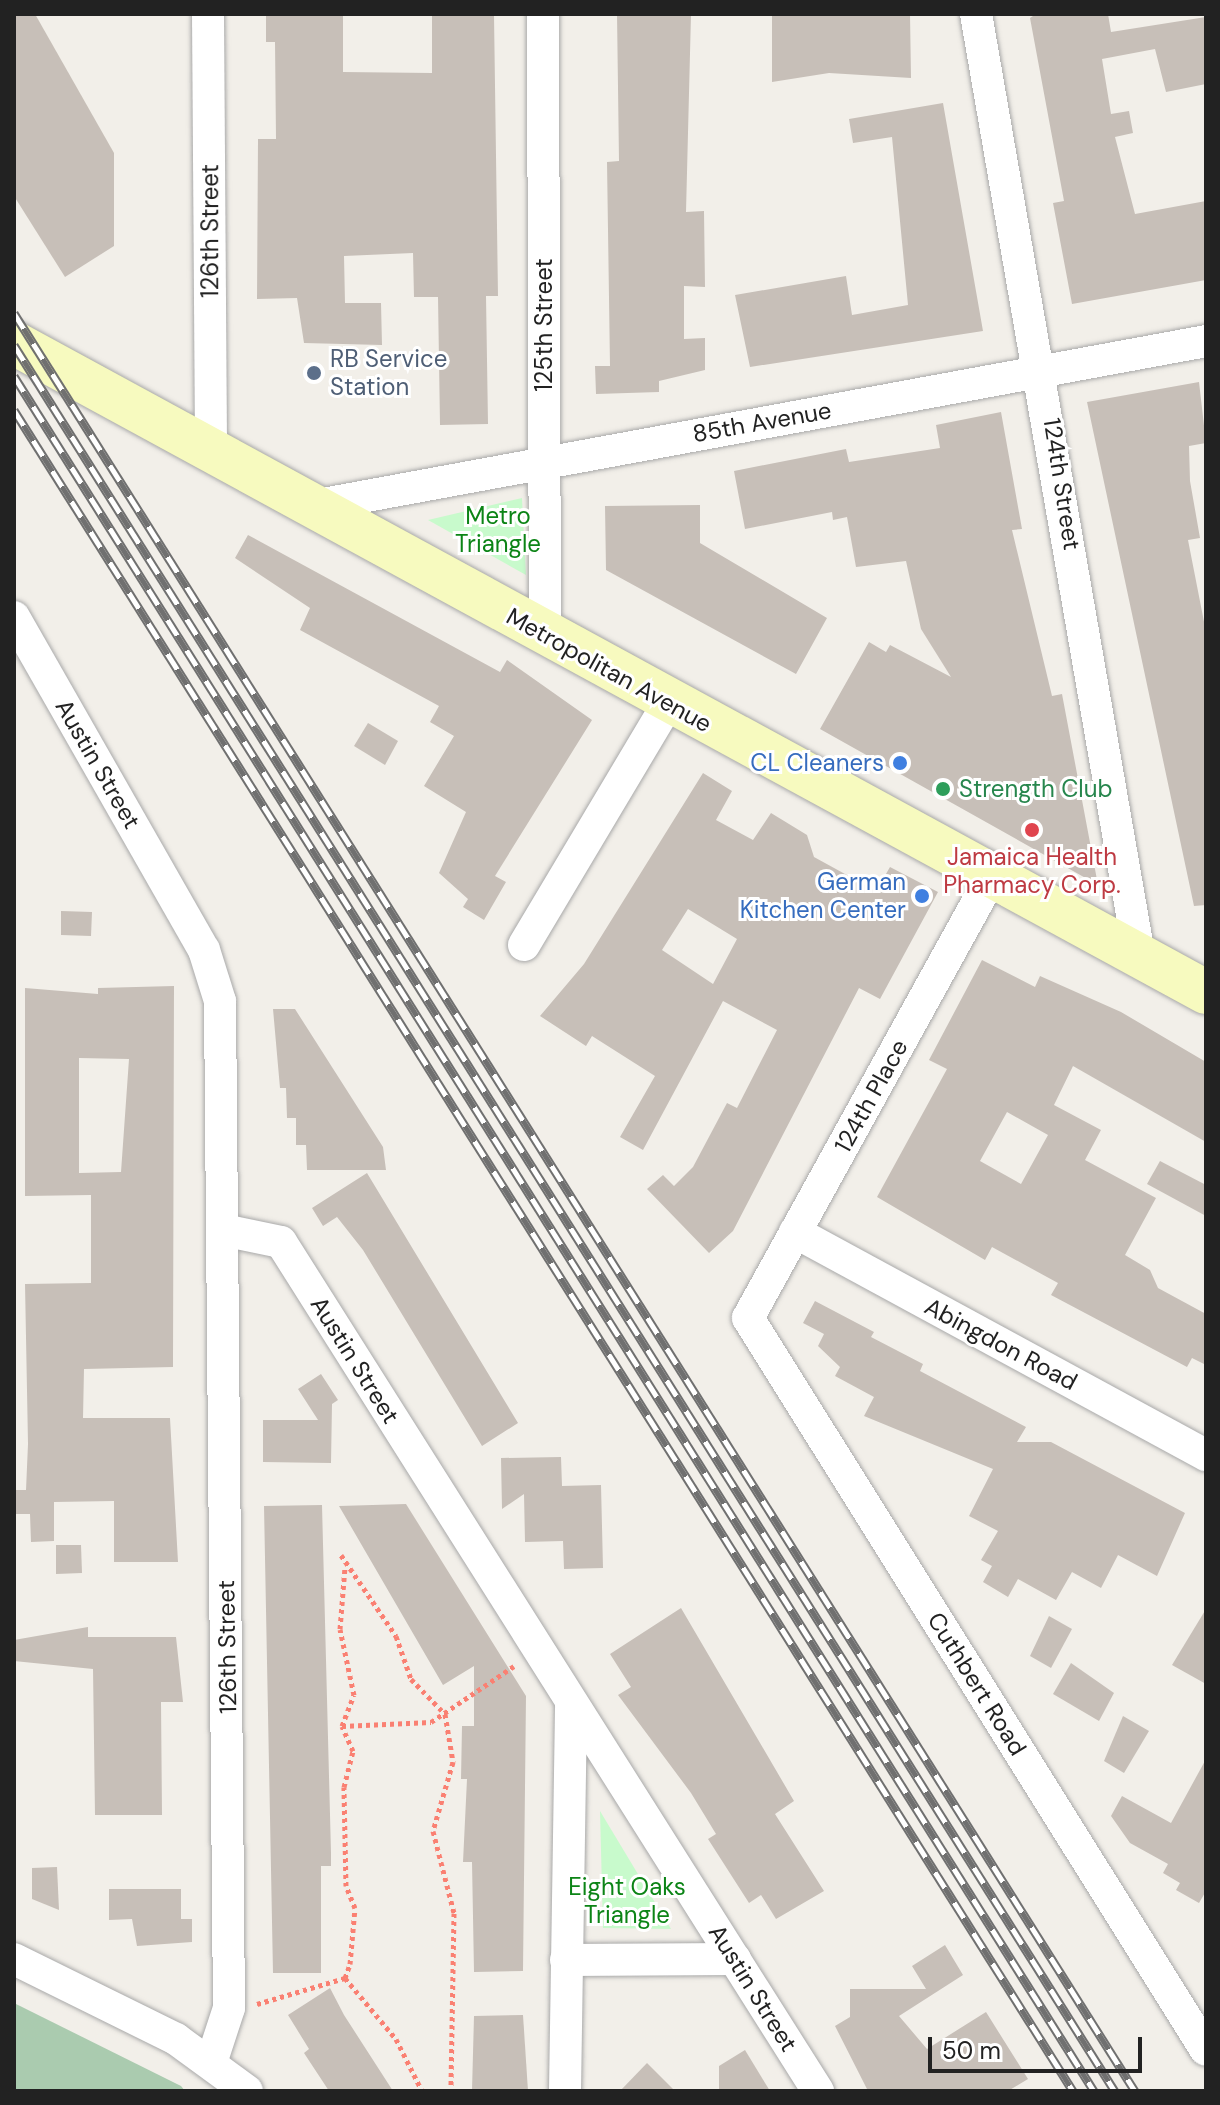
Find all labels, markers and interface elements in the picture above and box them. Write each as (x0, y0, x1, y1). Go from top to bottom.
street label: 126th Street (196, 164, 224, 298)
street label: 125th Street (530, 258, 558, 392)
place label: RB Service Station (330, 345, 447, 401)
marker: RB Service Station (305, 364, 323, 382)
street label: 85th Avenue (690, 396, 834, 448)
street label: 124th Street (1037, 416, 1087, 552)
park label: Metro Triangle (455, 502, 541, 558)
street label: Metropolitan Avenue (501, 602, 717, 738)
street label: Austin Street (49, 694, 147, 834)
place label: CL Cleaners (750, 749, 884, 777)
marker: CL Cleaners (891, 754, 909, 772)
place label: Strength Club (959, 775, 1112, 803)
marker: Strength Club (934, 780, 952, 798)
marker: Jamaica Health Pharmacy Corp. (1023, 821, 1041, 839)
place label: Jamaica Health Pharmacy Corp. (943, 843, 1121, 899)
place label: German Kitchen Center (740, 868, 906, 924)
marker: German Kitchen Center (913, 887, 931, 905)
street label: 124th Place (828, 1034, 914, 1158)
street label: Austin Street (305, 1291, 405, 1429)
street label: Abingdon Road (920, 1292, 1082, 1396)
street label: 126th Street (211, 1580, 243, 1714)
street label: Cuthbert Road (922, 1607, 1032, 1761)
park label: Eight Oaks Triangle (568, 1873, 686, 1929)
street label: Austin Street (703, 1919, 803, 2057)
scale bar (932, 2021, 1146, 2071)
text: 50 m (942, 2035, 1001, 2066)

